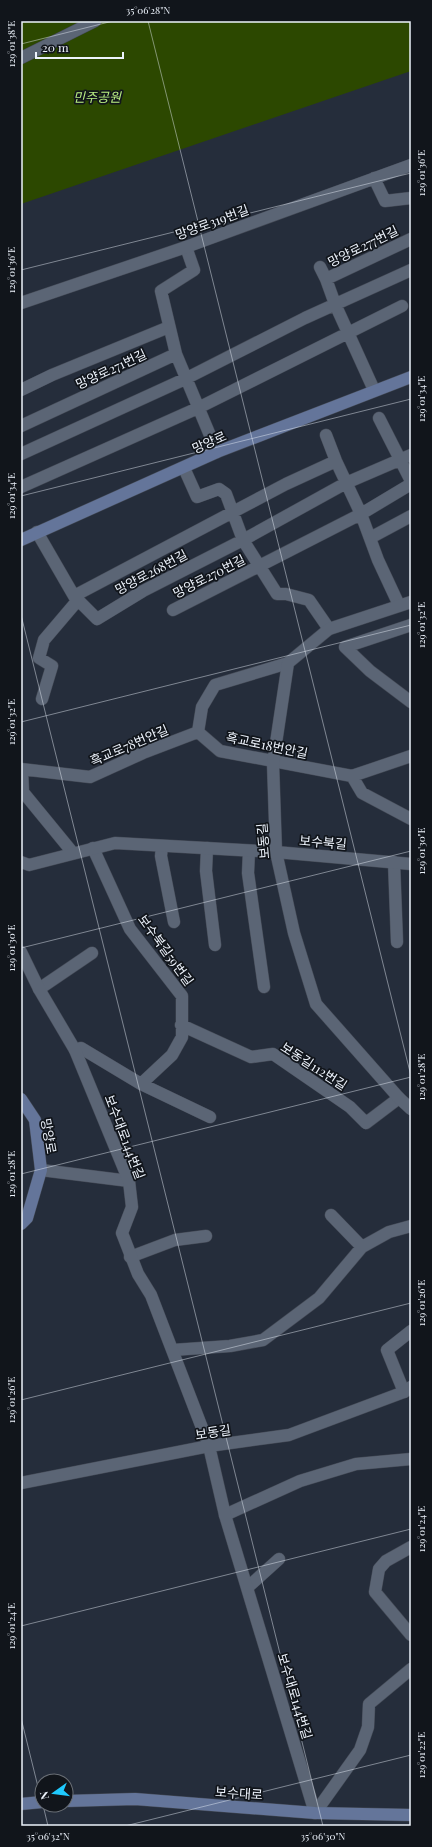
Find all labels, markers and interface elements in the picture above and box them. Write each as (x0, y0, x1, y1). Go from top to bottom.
text: 35°06'28"N (126, 3, 170, 17)
text: 129°01'38"E (4, 21, 18, 67)
scale bar (36, 34, 123, 60)
text: 20 m (42, 39, 69, 55)
park label: 민주공원 (73, 88, 122, 105)
text: 129°01'36"E (414, 150, 428, 196)
street label: 망양로319번길 (173, 200, 251, 243)
street label: 망양로277번길 (325, 221, 401, 270)
text: 129°01'36"E (4, 247, 18, 293)
street label: 망양로271번길 (73, 345, 149, 392)
text: 129°01'34"E (414, 376, 428, 422)
street label: 망양로 (189, 426, 229, 457)
text: 129°01'34"E (4, 473, 18, 519)
street label: 망양로268번길 (112, 545, 190, 598)
street label: 망양로270번길 (170, 550, 248, 601)
text: 129°01'32"E (414, 602, 428, 648)
text: 129°01'32"E (4, 699, 18, 745)
street label: 흑교로78번안길 (87, 720, 171, 769)
street label: 흑교로18번안길 (225, 728, 310, 761)
street label: 보동길 (252, 822, 273, 860)
text: 129°01'30"E (414, 827, 428, 875)
street label: 보수북길 (298, 831, 348, 852)
street label: 보수북길59번길 (135, 911, 198, 989)
text: 129°01'30"E (4, 924, 18, 972)
street label: 보동길112번길 (278, 1038, 351, 1093)
text: 129°01'28"E (414, 1054, 428, 1100)
street label: 보수대로144번길 (102, 1092, 149, 1182)
street label: 망양로 (38, 1117, 61, 1155)
text: 129°01'28"E (4, 1151, 18, 1197)
text: 129°01'26"E (414, 1280, 428, 1326)
text: 129°01'26"E (4, 1377, 18, 1423)
street label: 보동길 (194, 1420, 232, 1443)
text: 129°01'24"E (414, 1506, 428, 1552)
text: 129°01'24"E (4, 1603, 18, 1649)
street label: 보수대로144번길 (274, 1651, 317, 1741)
text: 129°01'22"E (414, 1732, 428, 1778)
north arrow (34, 1773, 74, 1813)
street label: 보수대로 (215, 1782, 264, 1803)
text: N (36, 1790, 52, 1801)
text: 35°06'32"N (26, 1829, 70, 1843)
text: 35°06'30"N (301, 1829, 345, 1843)

